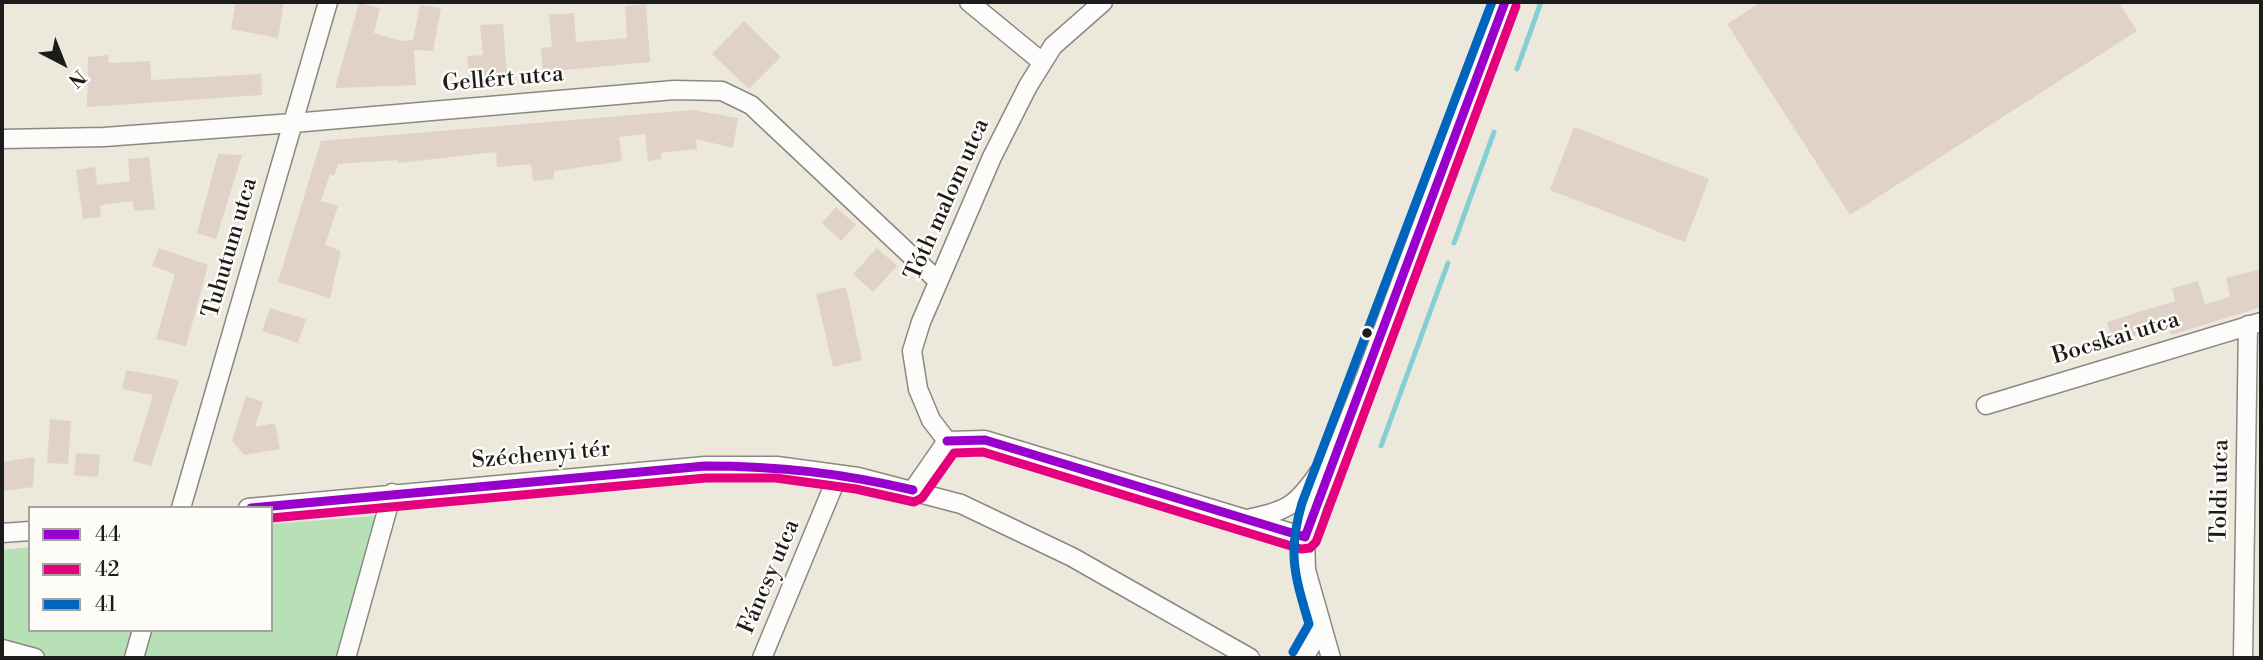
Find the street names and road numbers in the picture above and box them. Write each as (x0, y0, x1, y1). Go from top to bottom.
street label: Gellért utca (441, 61, 565, 99)
street label: Tóth malom utca (900, 115, 996, 285)
street label: Tuhutum utca (198, 175, 264, 321)
street label: Bocskai utca (2049, 307, 2183, 371)
street label: Széchenyi tér (470, 436, 612, 476)
street label: Toldi utca (2206, 439, 2236, 543)
street label: Fáncsy utca (734, 516, 806, 638)

